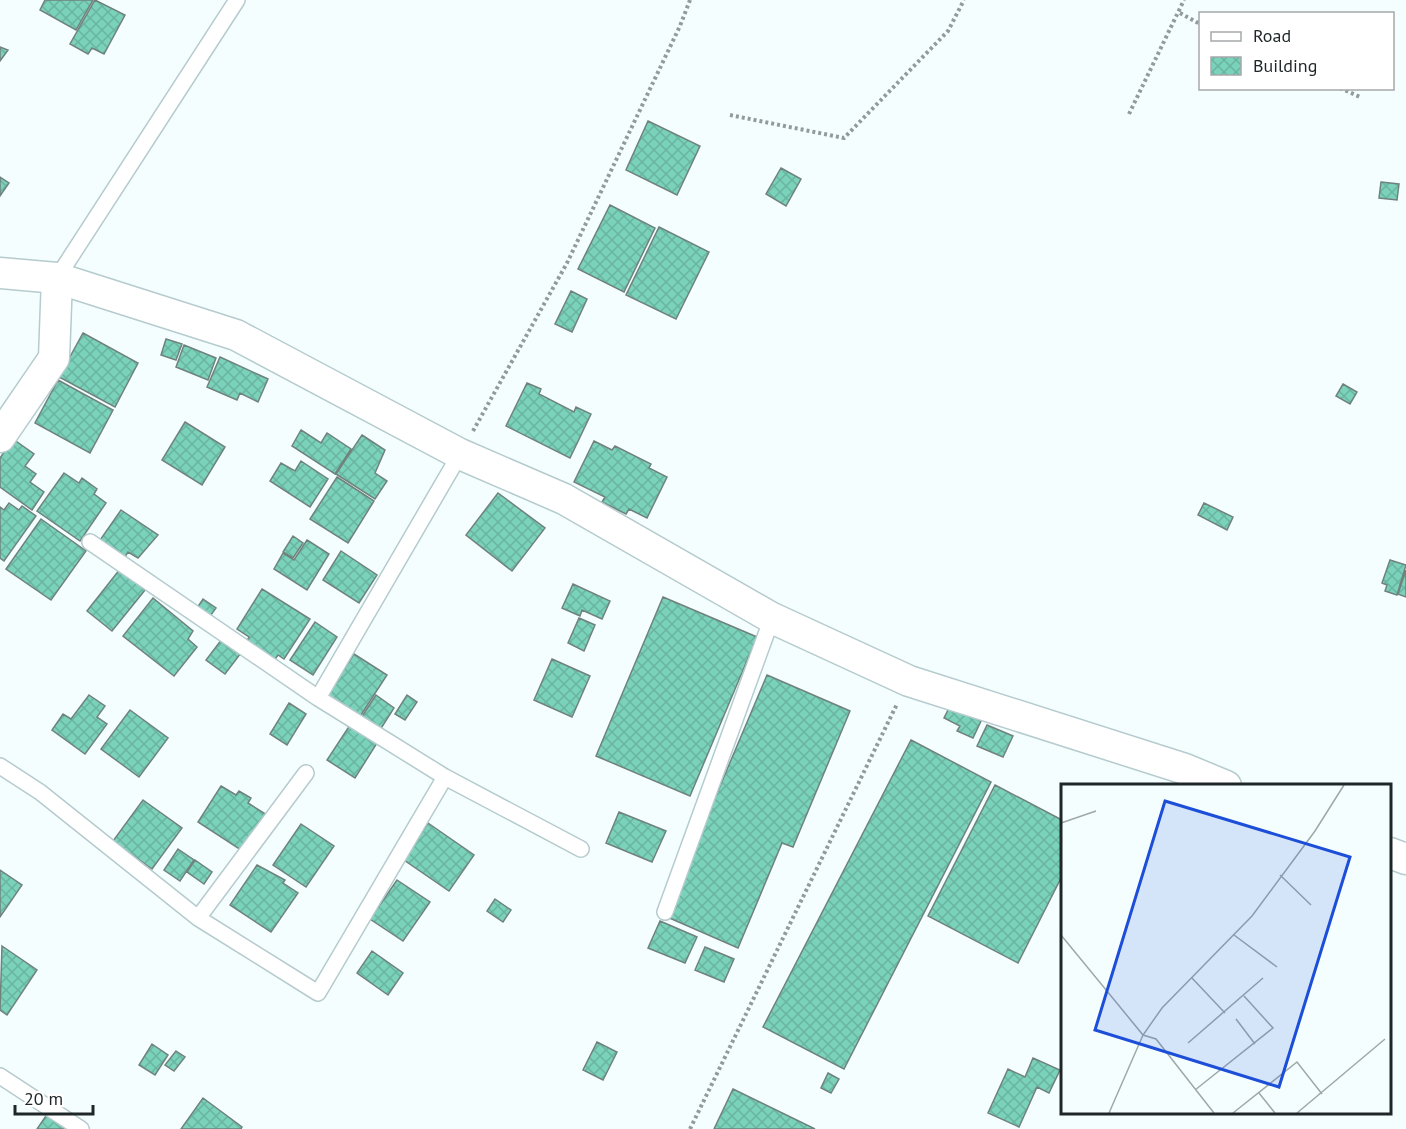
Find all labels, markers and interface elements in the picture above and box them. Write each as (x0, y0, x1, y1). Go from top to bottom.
legend (1199, 12, 1394, 90)
text: Road (1253, 24, 1291, 47)
text: Building (1253, 54, 1317, 77)
inset map (1061, 784, 1391, 1114)
scale bar (15, 1078, 93, 1116)
text: 20 m (24, 1087, 63, 1110)

